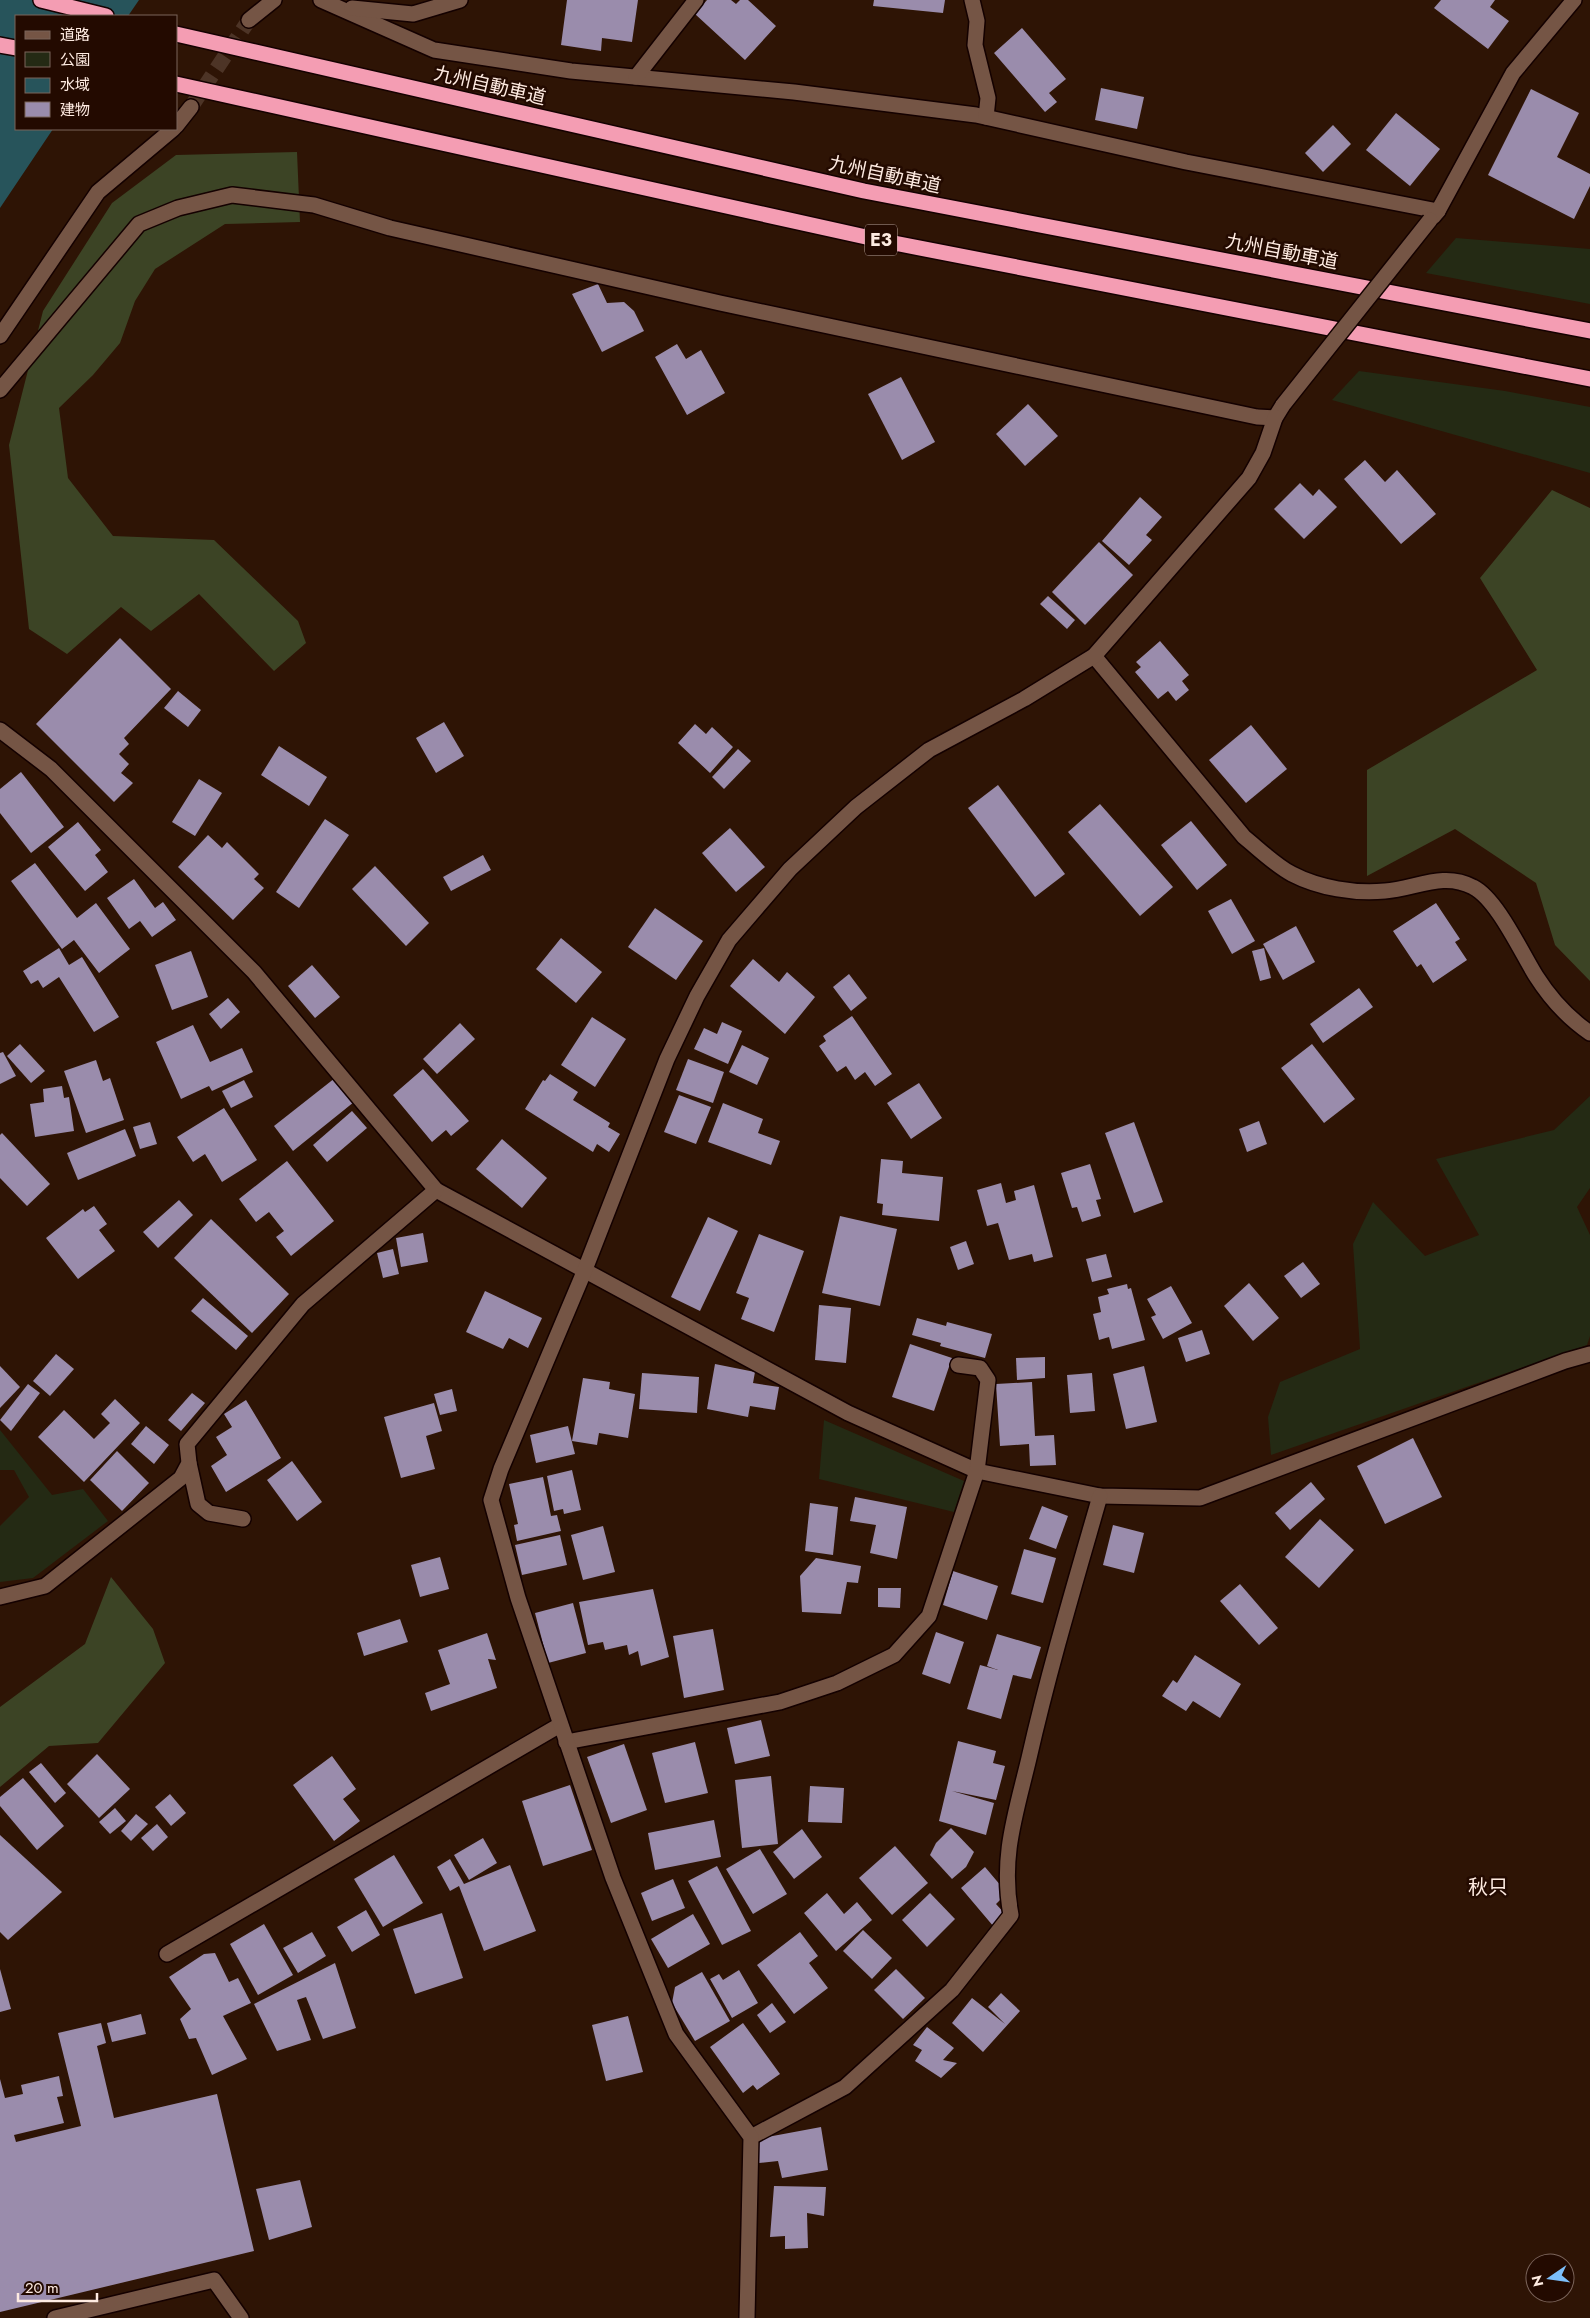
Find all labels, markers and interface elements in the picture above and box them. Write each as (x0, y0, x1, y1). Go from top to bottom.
legend (15, 15, 178, 130)
text: 道路 (60, 24, 90, 46)
text: 公園 (60, 49, 90, 71)
street label: 九州自動車道 (431, 60, 548, 111)
text: 水域 (60, 74, 90, 96)
text: 建物 (60, 99, 90, 121)
street label: 九州自動車道 (826, 149, 943, 200)
road number: E3 (865, 224, 897, 256)
street label: 九州自動車道 (1223, 227, 1340, 276)
district label: 秋只 (1468, 1873, 1508, 1902)
north arrow (1525, 2253, 1575, 2303)
scale bar (18, 2270, 96, 2302)
text: N (1526, 2273, 1548, 2289)
text: 20 m (25, 2277, 59, 2299)

